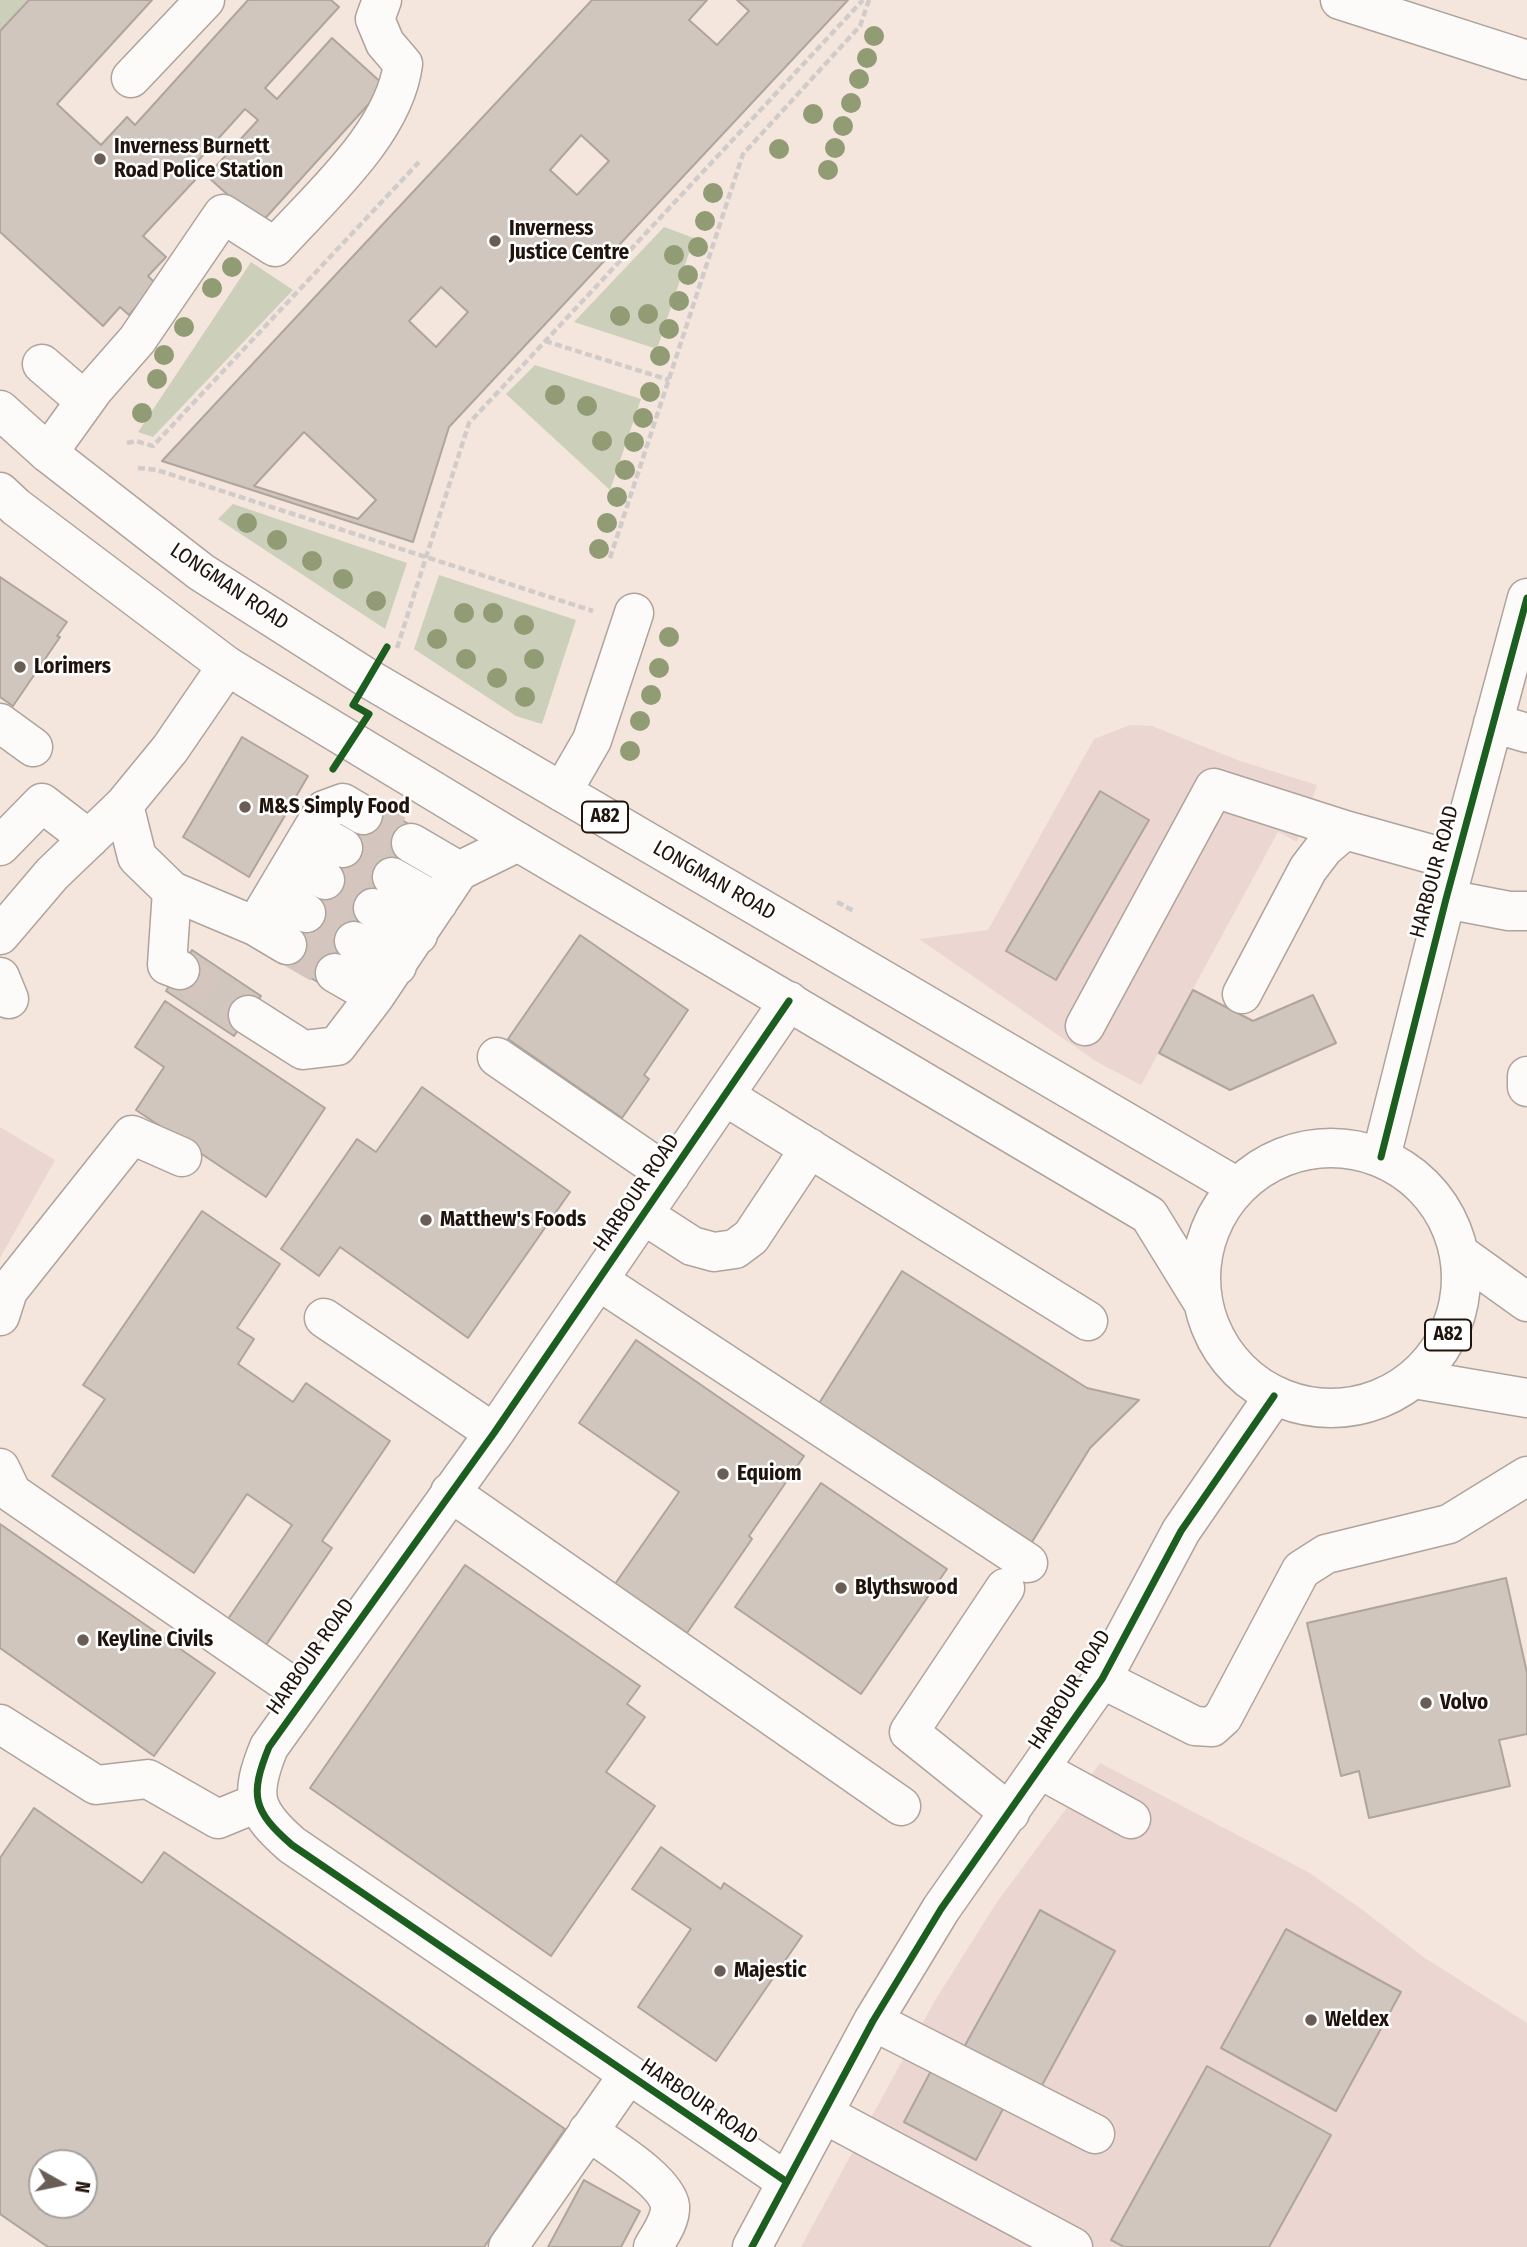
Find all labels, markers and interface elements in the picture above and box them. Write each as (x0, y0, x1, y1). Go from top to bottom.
place label: Inverness Burnett Road Police Station (114, 134, 283, 184)
marker: Inverness Burnett Road Police Station (92, 151, 108, 167)
place label: Inverness Justice Centre (509, 216, 629, 266)
marker: Inverness Justice Centre (487, 233, 503, 249)
street label: LONGMAN ROAD (165, 538, 293, 636)
place label: Lorimers (34, 654, 111, 680)
marker: Lorimers (12, 659, 28, 675)
place label: M&S Simply Food (259, 794, 410, 820)
marker: M&S Simply Food (237, 799, 253, 815)
road number: A82 (582, 802, 628, 832)
street label: HARBOUR ROAD (1405, 803, 1465, 941)
street label: LONGMAN ROAD (648, 836, 780, 926)
street label: HARBOUR ROAD (589, 1130, 685, 1256)
place label: Matthew's Foods (440, 1207, 586, 1233)
marker: Matthew's Foods (418, 1212, 434, 1228)
road number: A82 (1425, 1320, 1471, 1350)
place label: Equiom (737, 1461, 802, 1487)
marker: Equiom (715, 1466, 731, 1482)
place label: Blythswood (855, 1575, 958, 1601)
marker: Blythswood (833, 1580, 849, 1596)
street label: HARBOUR ROAD (262, 1594, 360, 1720)
street label: HARBOUR ROAD (1023, 1626, 1117, 1754)
place label: Keyline Civils (97, 1627, 213, 1653)
marker: Keyline Civils (75, 1632, 91, 1648)
place label: Volvo (1440, 1690, 1488, 1716)
marker: Volvo (1418, 1695, 1434, 1711)
place label: Majestic (734, 1958, 807, 1984)
marker: Majestic (712, 1963, 728, 1979)
place label: Weldex (1325, 2007, 1389, 2033)
marker: Weldex (1303, 2012, 1319, 2028)
street label: HARBOUR ROAD (636, 2054, 762, 2150)
north arrow (28, 2149, 98, 2219)
text: N (70, 2180, 95, 2194)

